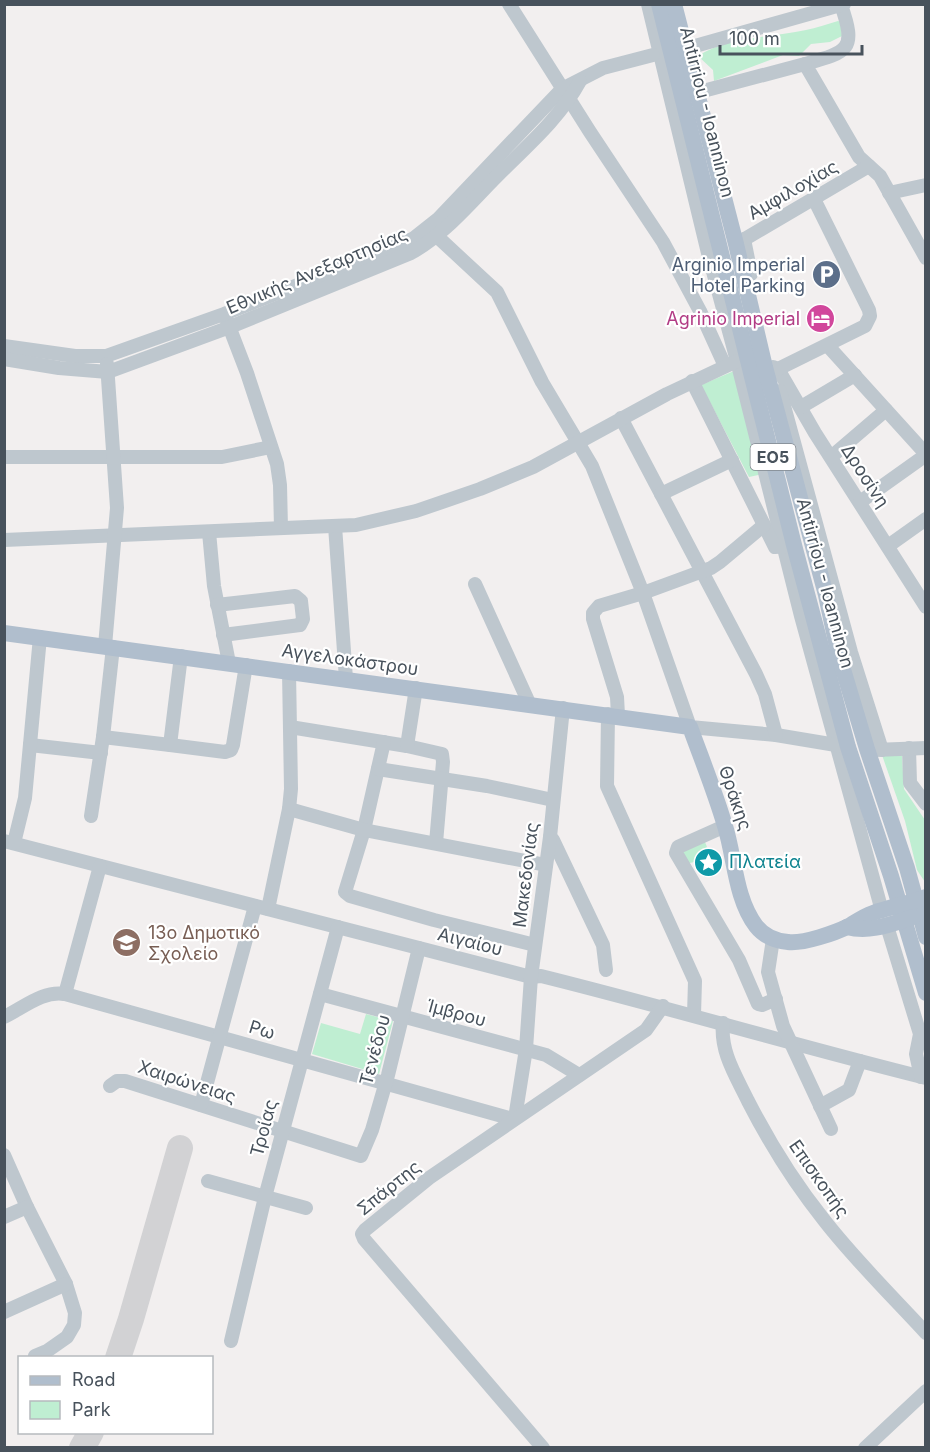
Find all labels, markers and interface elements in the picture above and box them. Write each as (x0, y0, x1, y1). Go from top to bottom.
scale bar (720, 18, 862, 56)
street label: Antirriou - Ioanninon (676, 24, 739, 199)
text: 100 m (729, 28, 780, 49)
street label: Αμφιλοχίας (744, 155, 841, 224)
street label: Εθνικής Ανεξαρτησίας (223, 223, 410, 318)
place label: Arginio Imperial Hotel Parking (672, 254, 805, 296)
parking icon: Arginio Imperial Hotel Parking (810, 259, 842, 291)
hotel icon: Agrinio Imperial (805, 303, 837, 335)
place label: Agrinio Imperial (666, 308, 800, 329)
street label: Δροσίνη (837, 440, 894, 511)
road number: ΕΟ5 (750, 444, 796, 470)
street label: Antirriou - Ioanninon (793, 496, 858, 670)
street label: Αγγελοκάστρου (280, 640, 420, 679)
street label: Θράκης (715, 763, 756, 833)
street label: Μακεδονίας (509, 821, 542, 929)
place icon: Πλατεία (692, 846, 724, 878)
place label: Πλατεία (729, 851, 801, 872)
place label: 13ο Δημοτικό Σχολείο (148, 922, 260, 964)
street label: Αιγαίου (436, 923, 505, 960)
school or university icon: 13ο Δημοτικό Σχολείο (111, 927, 143, 959)
street label: Ίμβρου (424, 994, 488, 1031)
street label: Τενέδου (355, 1012, 394, 1087)
street label: Ρω (247, 1016, 278, 1043)
street label: Χαιρώνειας (136, 1056, 239, 1107)
street label: Τροίας (246, 1097, 281, 1159)
street label: Επισκοπής (785, 1136, 854, 1222)
street label: Σπάρτης (353, 1156, 424, 1219)
legend (18, 1356, 213, 1434)
text: Road (72, 1369, 115, 1390)
text: Park (72, 1399, 111, 1420)

